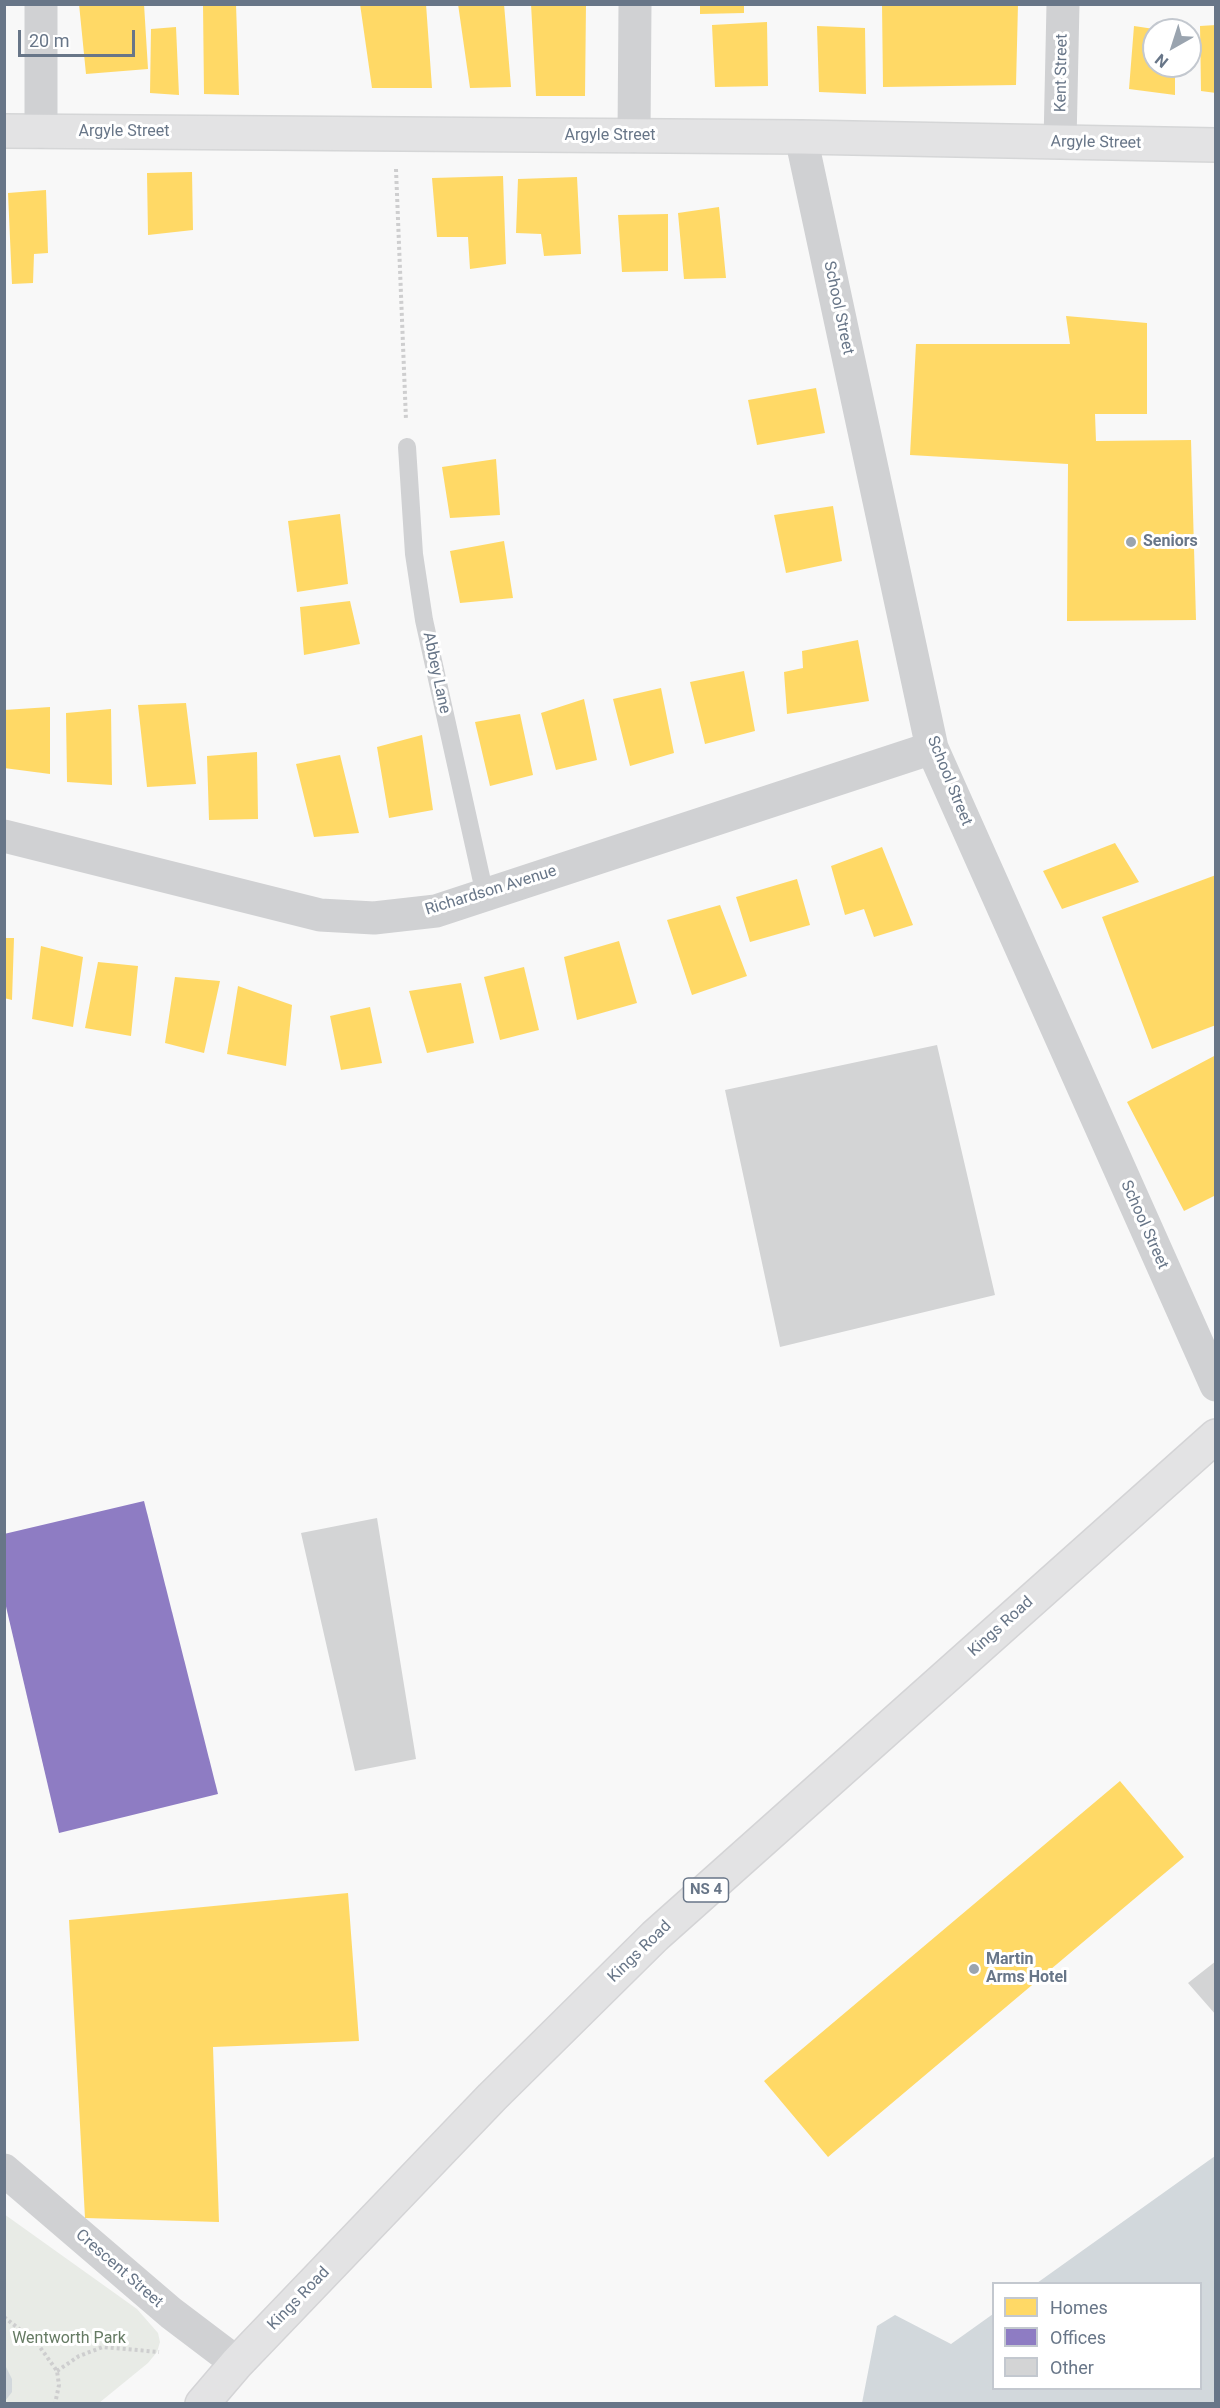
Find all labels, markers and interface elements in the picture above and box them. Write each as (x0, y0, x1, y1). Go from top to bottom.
scale bar (21, 18, 138, 56)
north arrow (1142, 18, 1202, 78)
text: 20 m (29, 30, 69, 51)
street label: Kent Street (1052, 34, 1072, 112)
text: N (1151, 50, 1172, 72)
street label: Argyle Street (79, 122, 169, 142)
street label: Argyle Street (565, 126, 655, 146)
street label: Argyle Street (1050, 133, 1142, 153)
street label: School Street (819, 260, 857, 356)
place label: Seniors (1143, 532, 1198, 552)
marker: Seniors (1124, 535, 1138, 549)
street label: Abbey Lane (418, 630, 454, 716)
street label: School Street (922, 733, 976, 829)
street label: Richardson Avenue (423, 862, 559, 920)
street label: School Street (1116, 1178, 1172, 1272)
street label: Kings Road (965, 1593, 1037, 1661)
road number: NS 4 (684, 1878, 728, 1902)
street label: Kings Road (604, 1917, 676, 1987)
place label: Martin Arms Hotel (986, 1950, 1067, 1988)
marker: Martin Arms Hotel (967, 1962, 981, 1976)
street label: Crescent Street (71, 2226, 167, 2312)
street label: Kings Road (264, 2263, 334, 2335)
legend (992, 2282, 1202, 2390)
text: Homes (1050, 2297, 1108, 2318)
text: Offices (1050, 2327, 1106, 2348)
park label: Wentworth Park (12, 2329, 126, 2349)
text: Other (1050, 2357, 1094, 2378)

